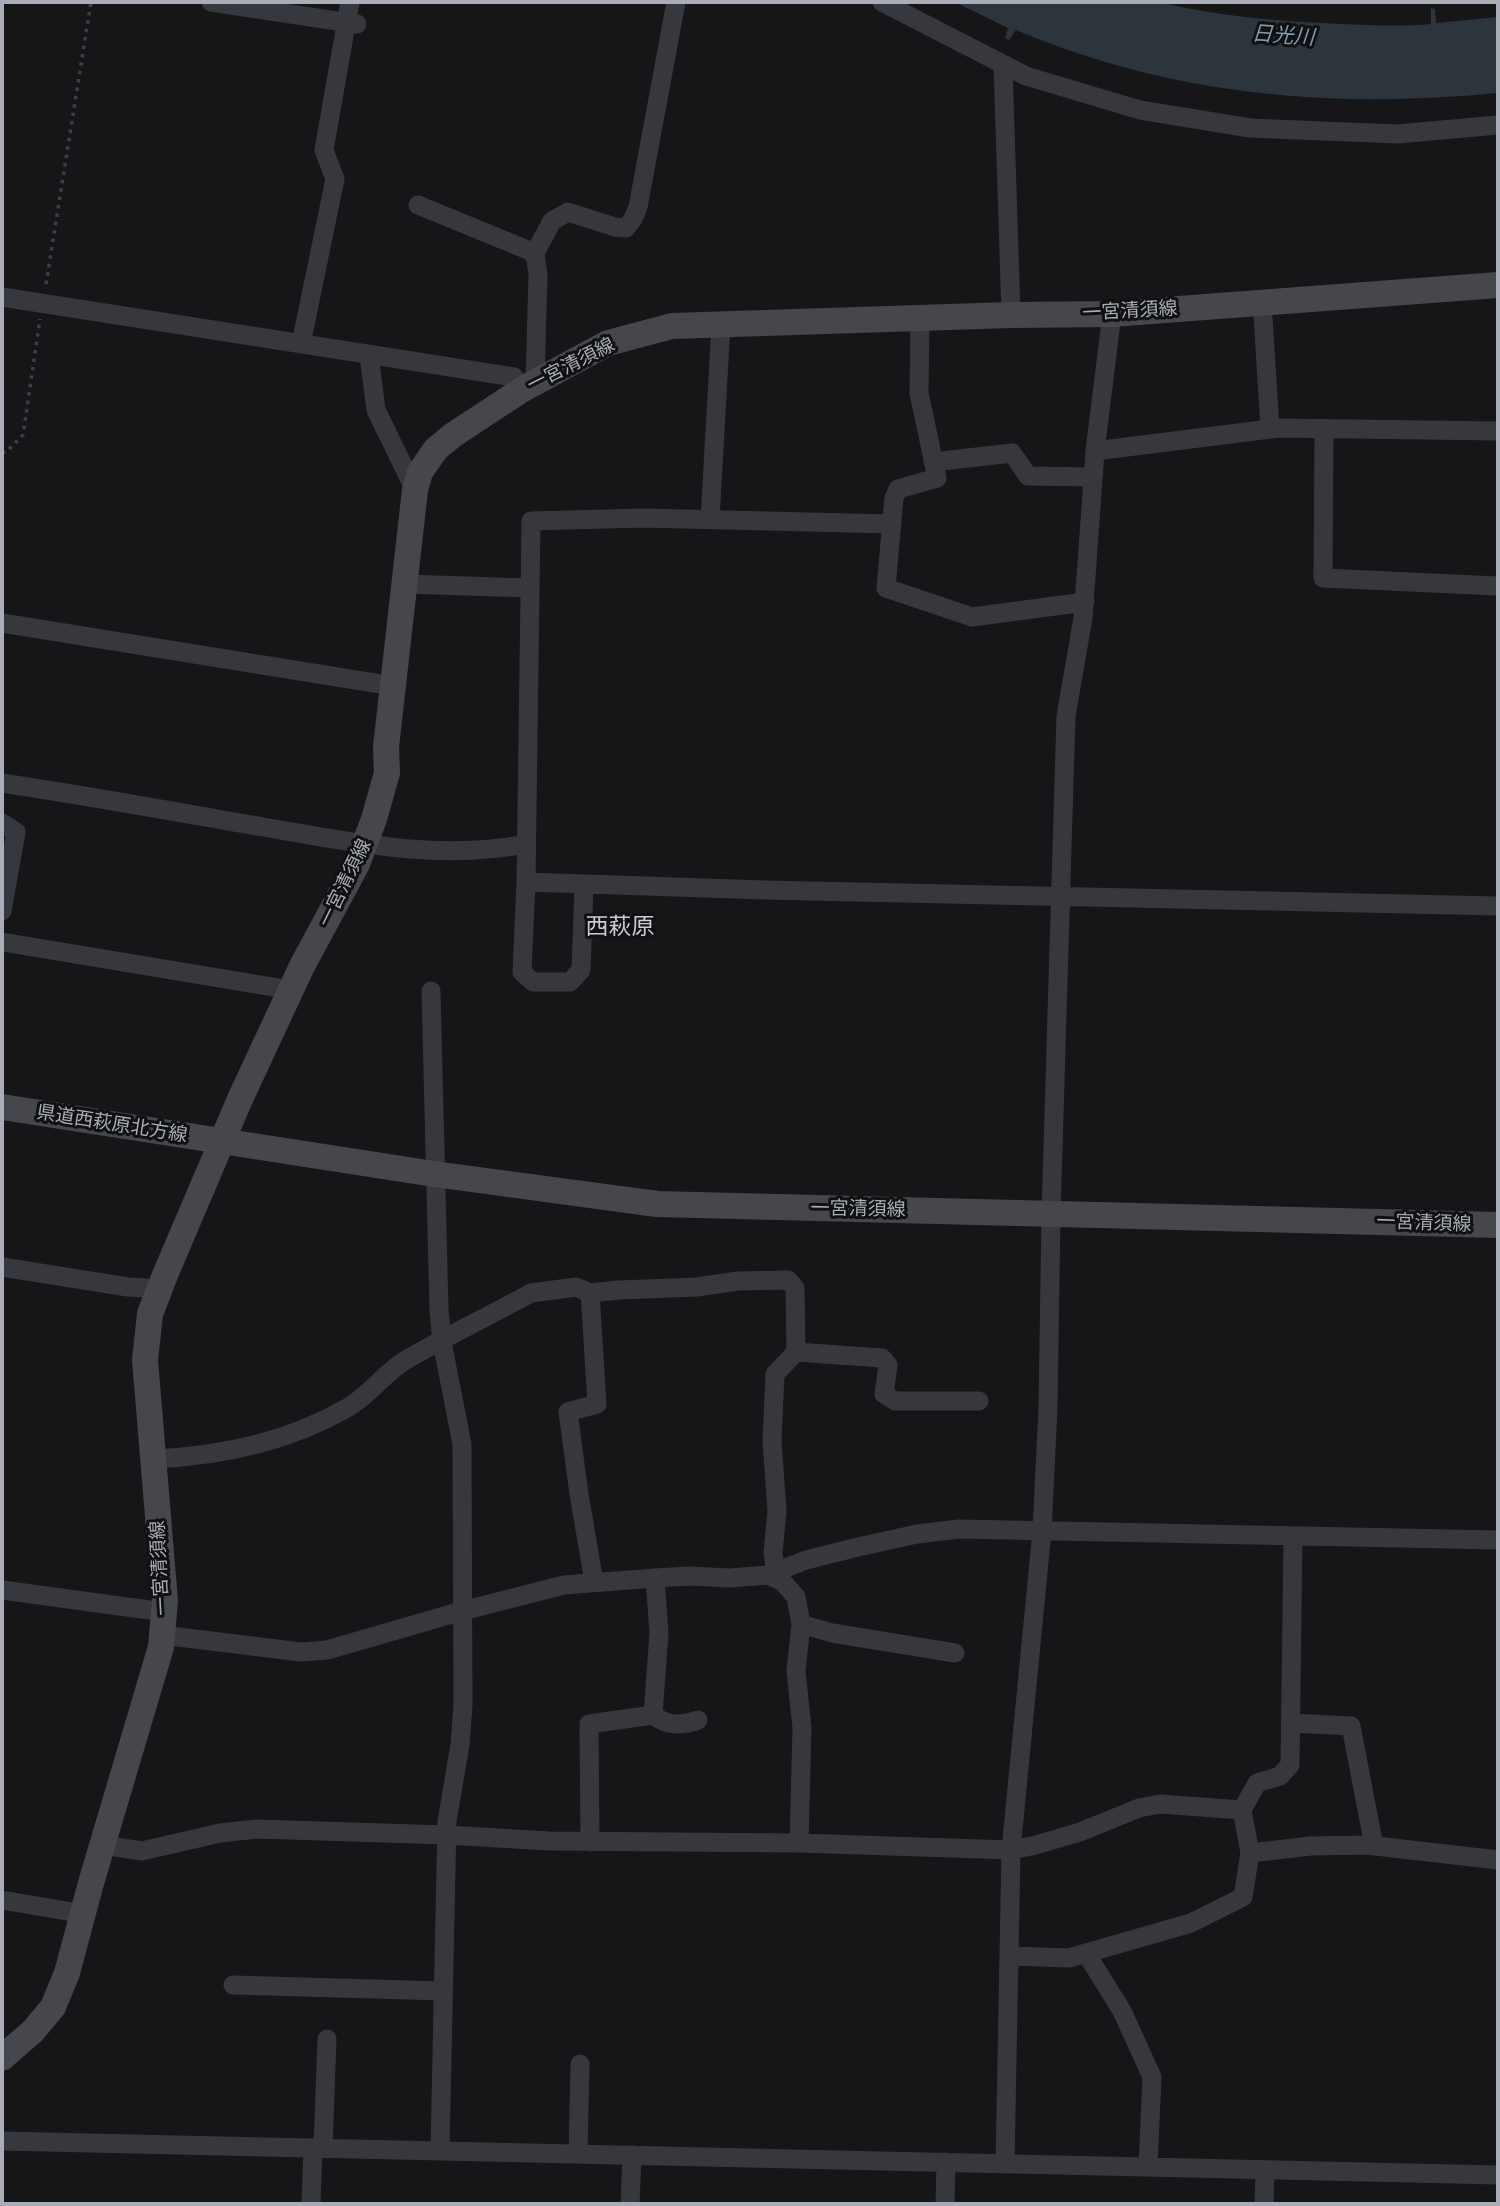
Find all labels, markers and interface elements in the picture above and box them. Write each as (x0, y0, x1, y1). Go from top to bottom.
water label: 日光川 (1251, 21, 1315, 51)
street label: 一宮清須線 (1082, 297, 1178, 325)
street label: 一宮清須線 (524, 333, 618, 397)
street label: 一宮清須線 (314, 835, 376, 931)
district label: 西萩原 (586, 913, 654, 941)
street label: 県道西萩原北方線 (35, 1101, 189, 1147)
street label: 一宮清須線 (810, 1197, 906, 1221)
street label: 一宮清須線 (1376, 1210, 1472, 1236)
street label: 一宮清須線 (146, 1520, 174, 1616)

